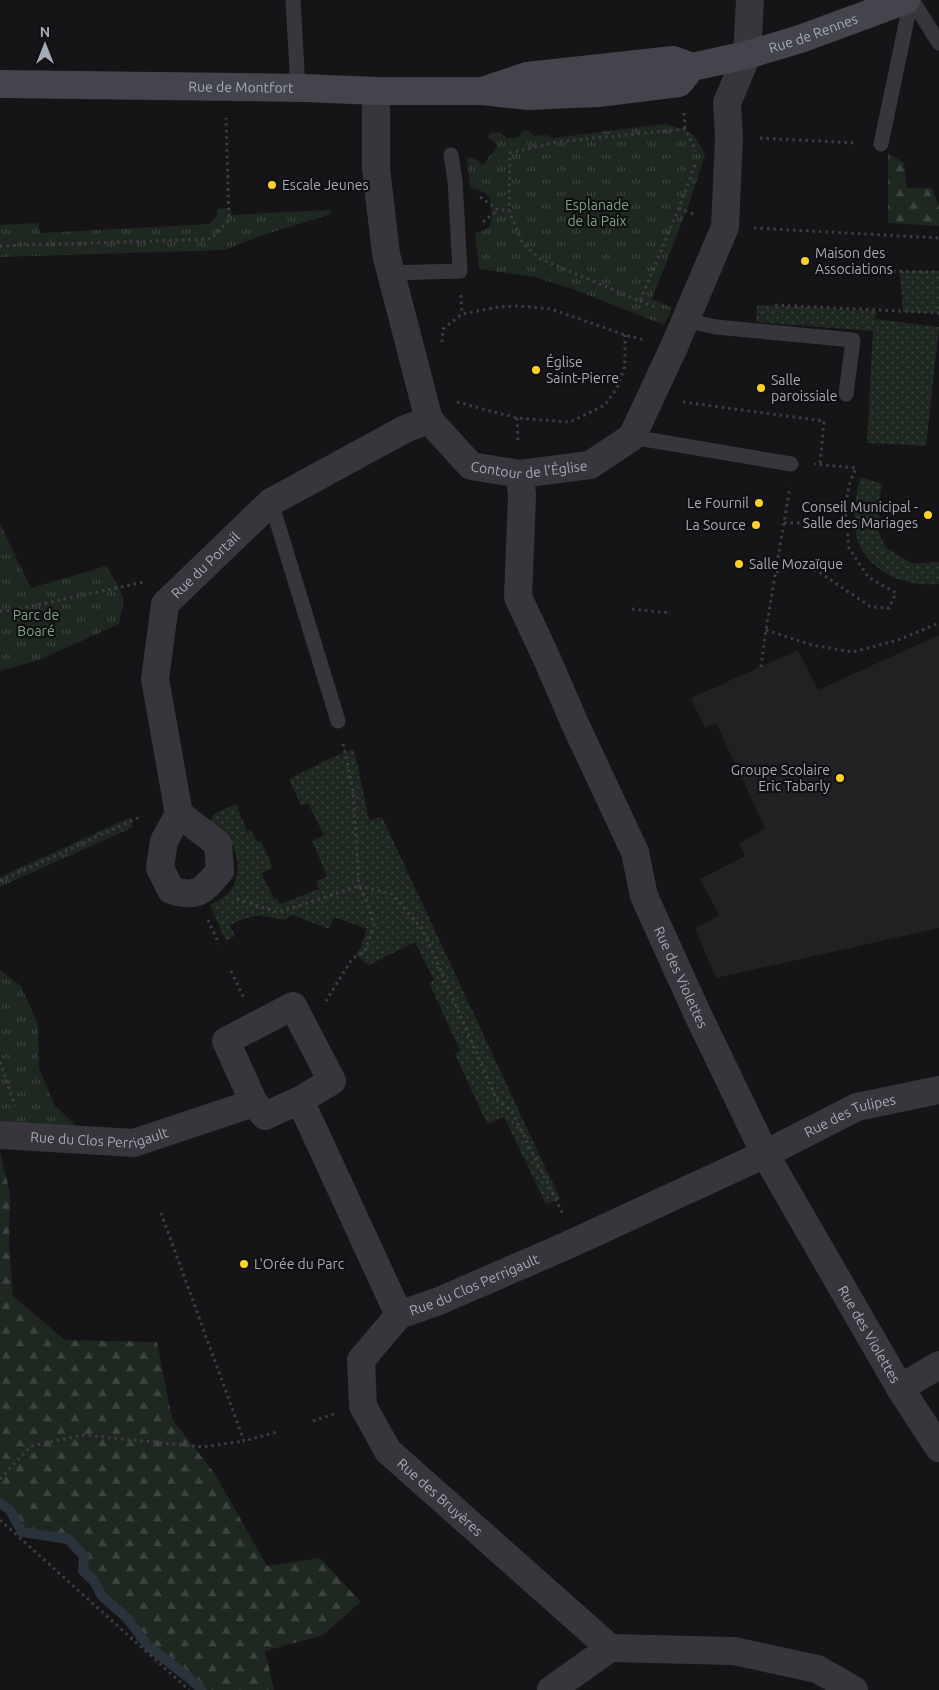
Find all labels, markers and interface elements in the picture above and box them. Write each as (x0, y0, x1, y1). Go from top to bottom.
street label: Rue de Rennes (767, 11, 860, 56)
north arrow (20, 20, 70, 70)
text: N (40, 24, 50, 40)
street label: Rue de Montfort (188, 78, 294, 96)
place label: Escale Jeunes (282, 177, 369, 193)
marker: Escale Jeunes (266, 179, 278, 191)
park label: Esplanade de la Paix (565, 197, 629, 229)
place label: Maison des Associations (815, 245, 893, 277)
marker: Maison des Associations (799, 255, 811, 267)
place label: Église Saint-Pierre (546, 353, 619, 386)
marker: Église Saint-Pierre (530, 364, 542, 376)
place label: Salle paroissiale (771, 372, 837, 404)
marker: Salle paroissiale (755, 382, 767, 394)
street label: Contour de l'Église (469, 457, 588, 482)
place label: Le Fournil (687, 495, 749, 511)
marker: Le Fournil (753, 497, 765, 509)
place label: Conseil Municipal - Salle des Mariages (801, 499, 918, 531)
marker: Conseil Municipal - Salle des Mariages (922, 509, 934, 521)
place label: La Source (685, 517, 746, 533)
marker: La Source (750, 519, 762, 531)
street label: Rue du Portail (168, 528, 243, 602)
place label: Salle Mozaïque (749, 556, 843, 572)
marker: Salle Mozaïque (733, 558, 745, 570)
park label: Parc de Boaré (13, 607, 59, 639)
place label: Groupe Scolaire Eric Tabarly (731, 762, 830, 794)
marker: Groupe Scolaire Eric Tabarly (834, 772, 846, 784)
street label: Rue des Violettes (651, 924, 711, 1031)
street label: Rue des Tulipes (802, 1091, 897, 1141)
street label: Rue du Clos Perrigault (30, 1124, 171, 1151)
street label: Rue du Clos Perrigault (407, 1250, 542, 1319)
place label: L'Orée du Parc (254, 1256, 345, 1272)
marker: L'Orée du Parc (238, 1258, 250, 1270)
street label: Rue des Violettes (835, 1283, 904, 1386)
street label: Rue des Bruyères (394, 1455, 486, 1539)

